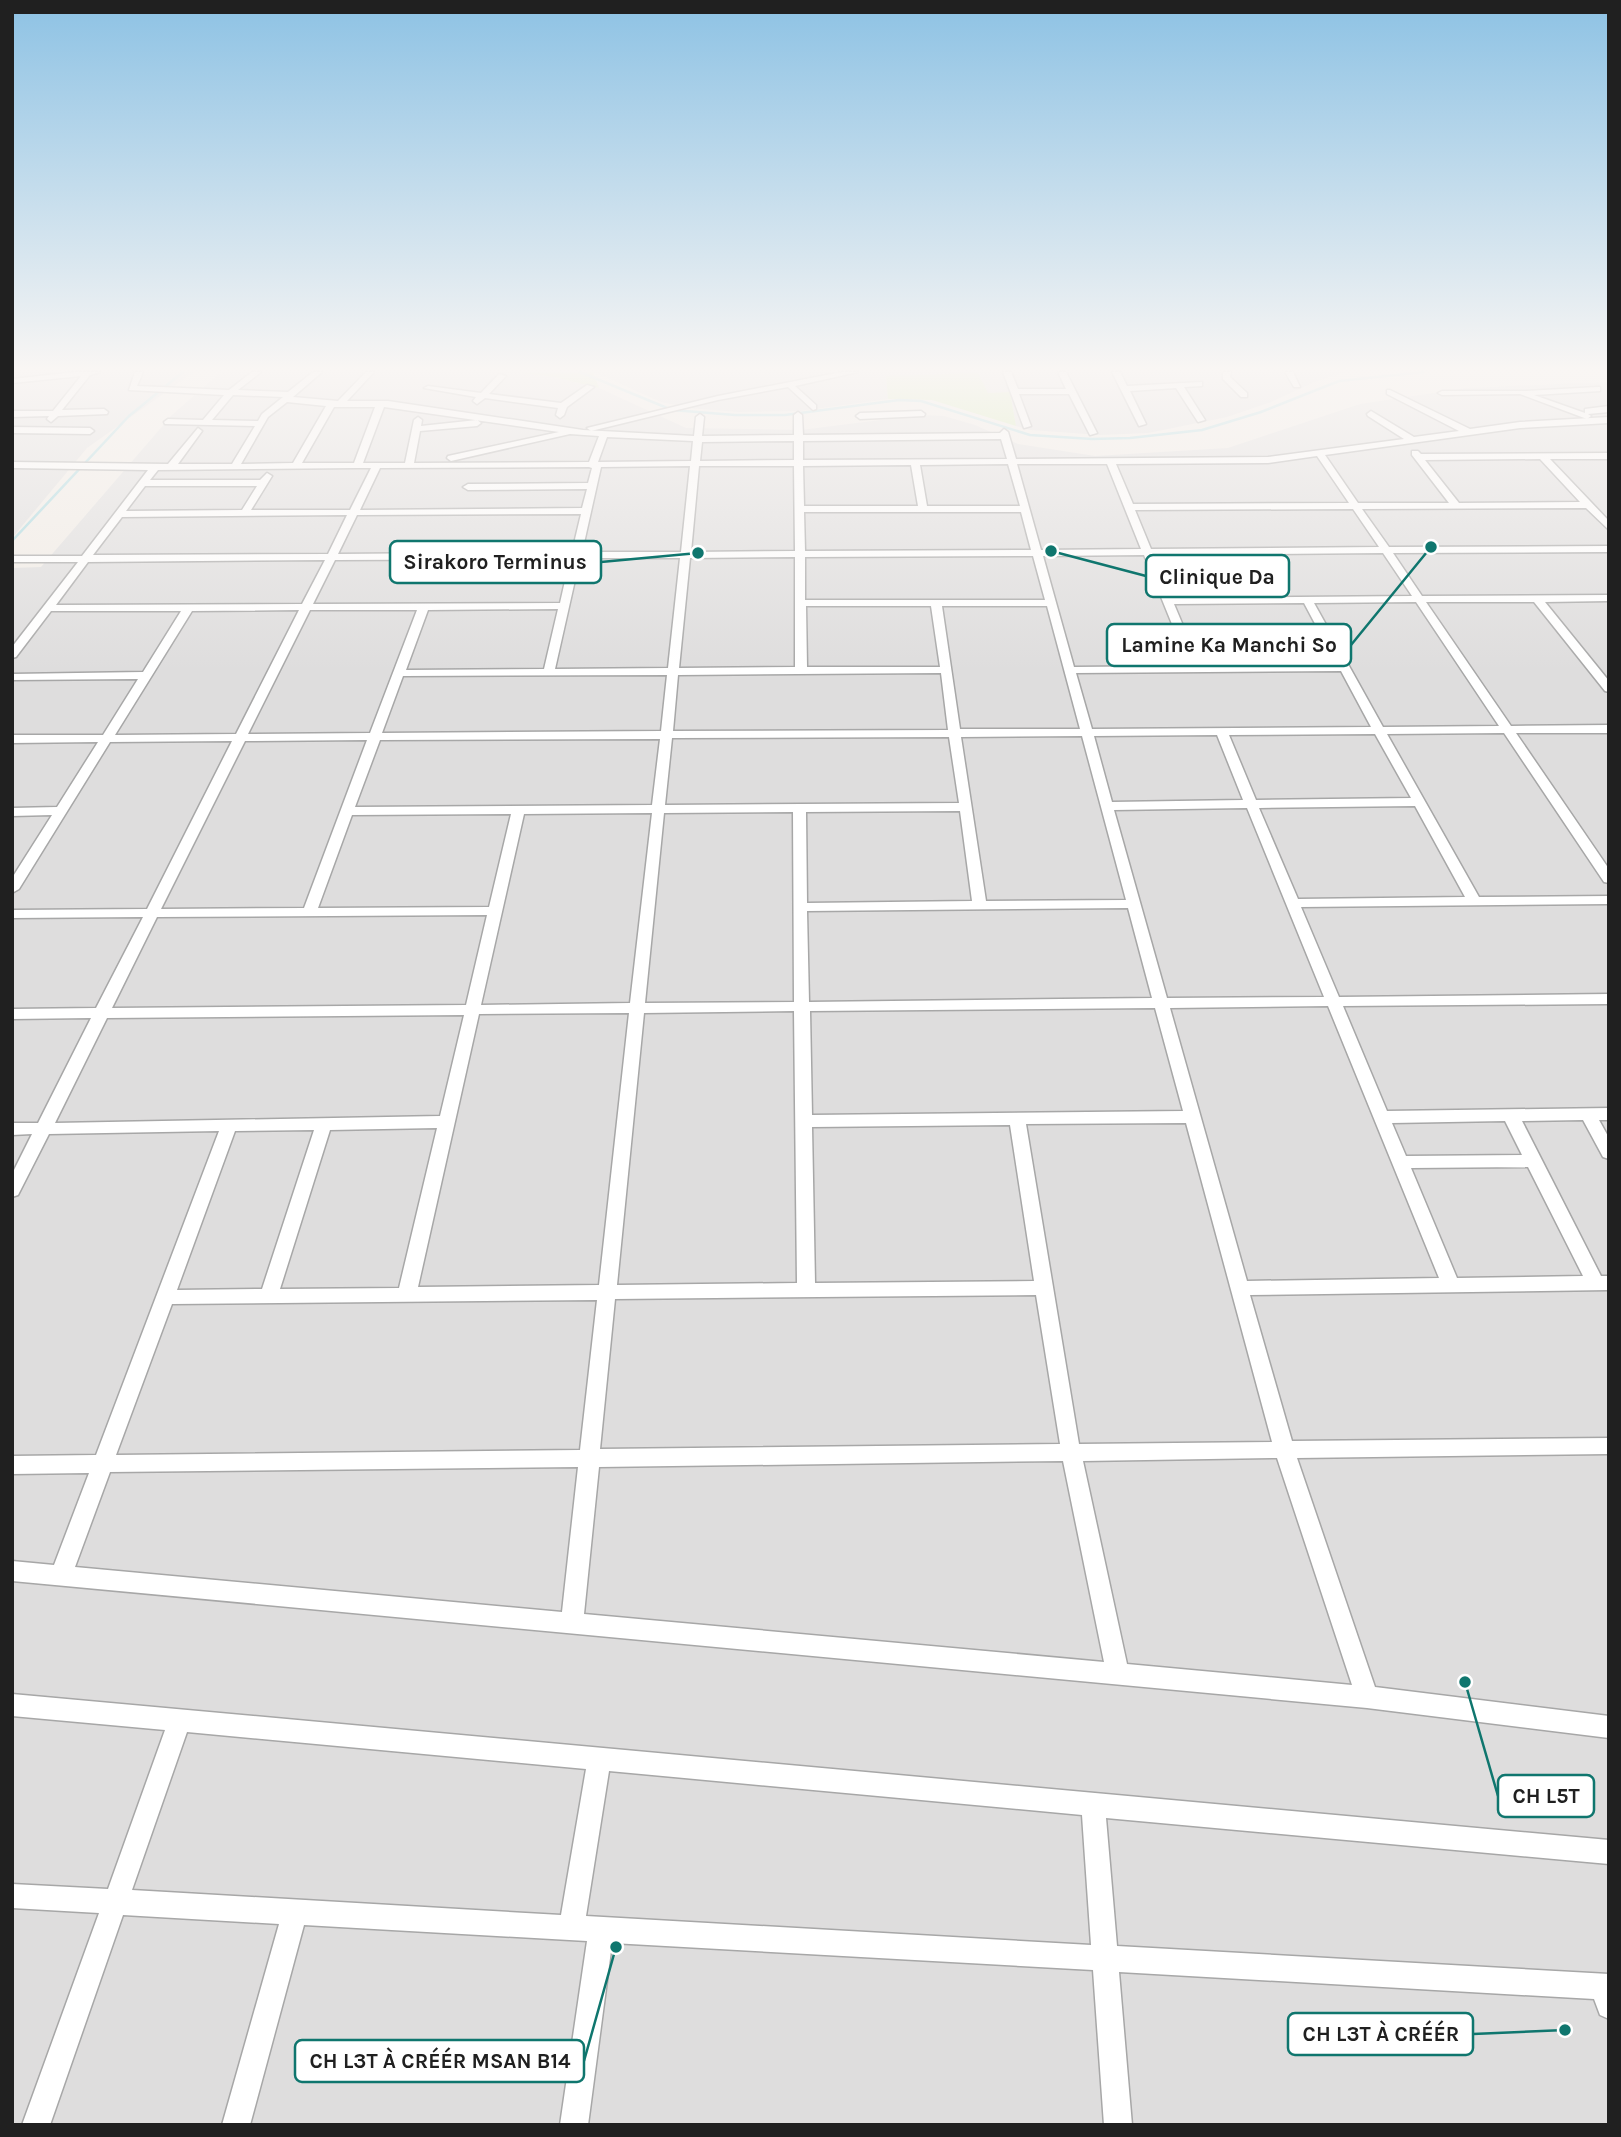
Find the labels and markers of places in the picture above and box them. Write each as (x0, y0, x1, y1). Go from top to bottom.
callout: Sirakoro Terminus (390, 541, 601, 583)
callout: Clinique Da (1146, 555, 1289, 597)
callout: Lamine Ka Manchi So (1107, 624, 1351, 666)
callout: CH L5T (1498, 1775, 1594, 1817)
callout: CH L3T À CRÉÉR (1288, 2013, 1473, 2055)
callout: CH L3T À CRÉÉR MSAN B14 (295, 2040, 584, 2082)

